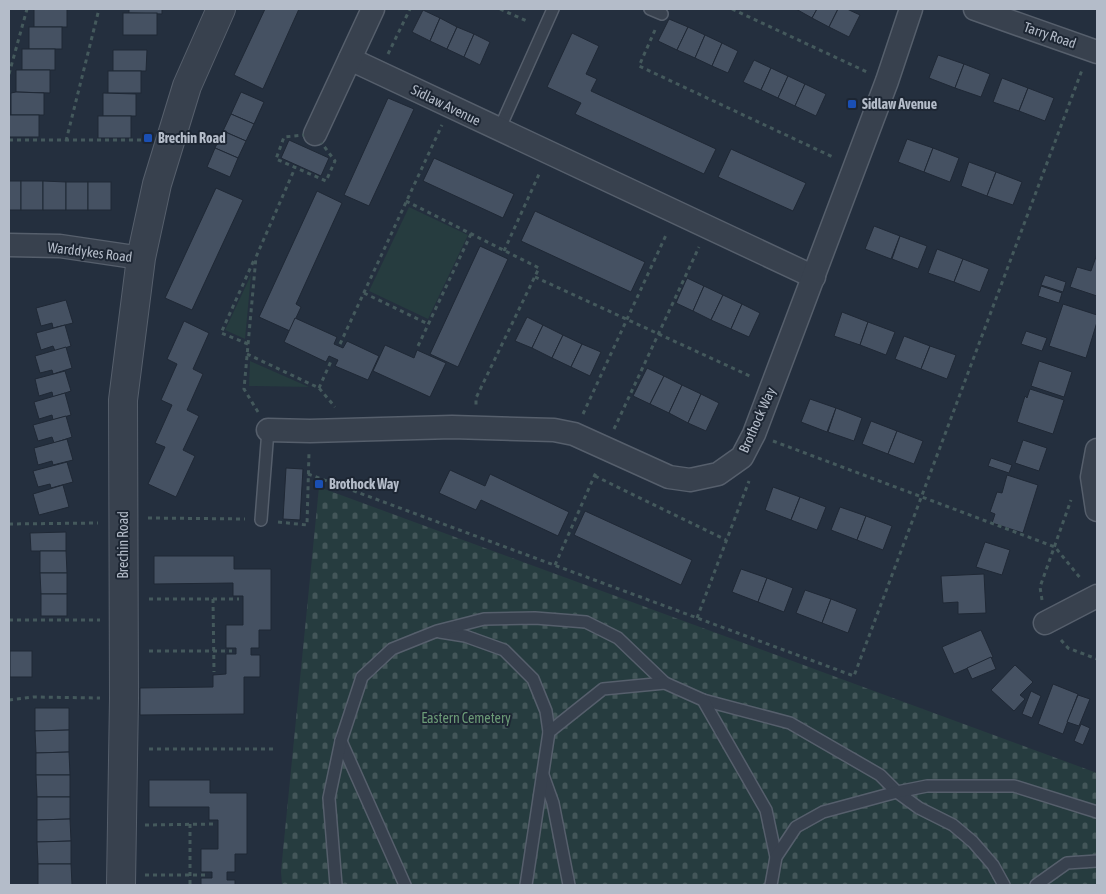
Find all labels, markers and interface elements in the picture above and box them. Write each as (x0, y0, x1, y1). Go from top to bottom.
street label: Tarry Road (1022, 19, 1078, 51)
street label: Sidlaw Avenue (409, 81, 483, 129)
place label: Sidlaw Avenue (862, 96, 937, 112)
marker: Sidlaw Avenue (846, 98, 858, 110)
place label: Brechin Road (158, 130, 226, 146)
marker: Brechin Road (142, 132, 154, 144)
street label: Warddykes Road (47, 239, 133, 265)
street label: Brothock Way (735, 385, 779, 455)
place label: Brothock Way (329, 476, 399, 492)
marker: Brothock Way (313, 478, 325, 490)
street label: Brechin Road (115, 511, 131, 579)
park label: Eastern Cemetery (421, 710, 511, 726)

